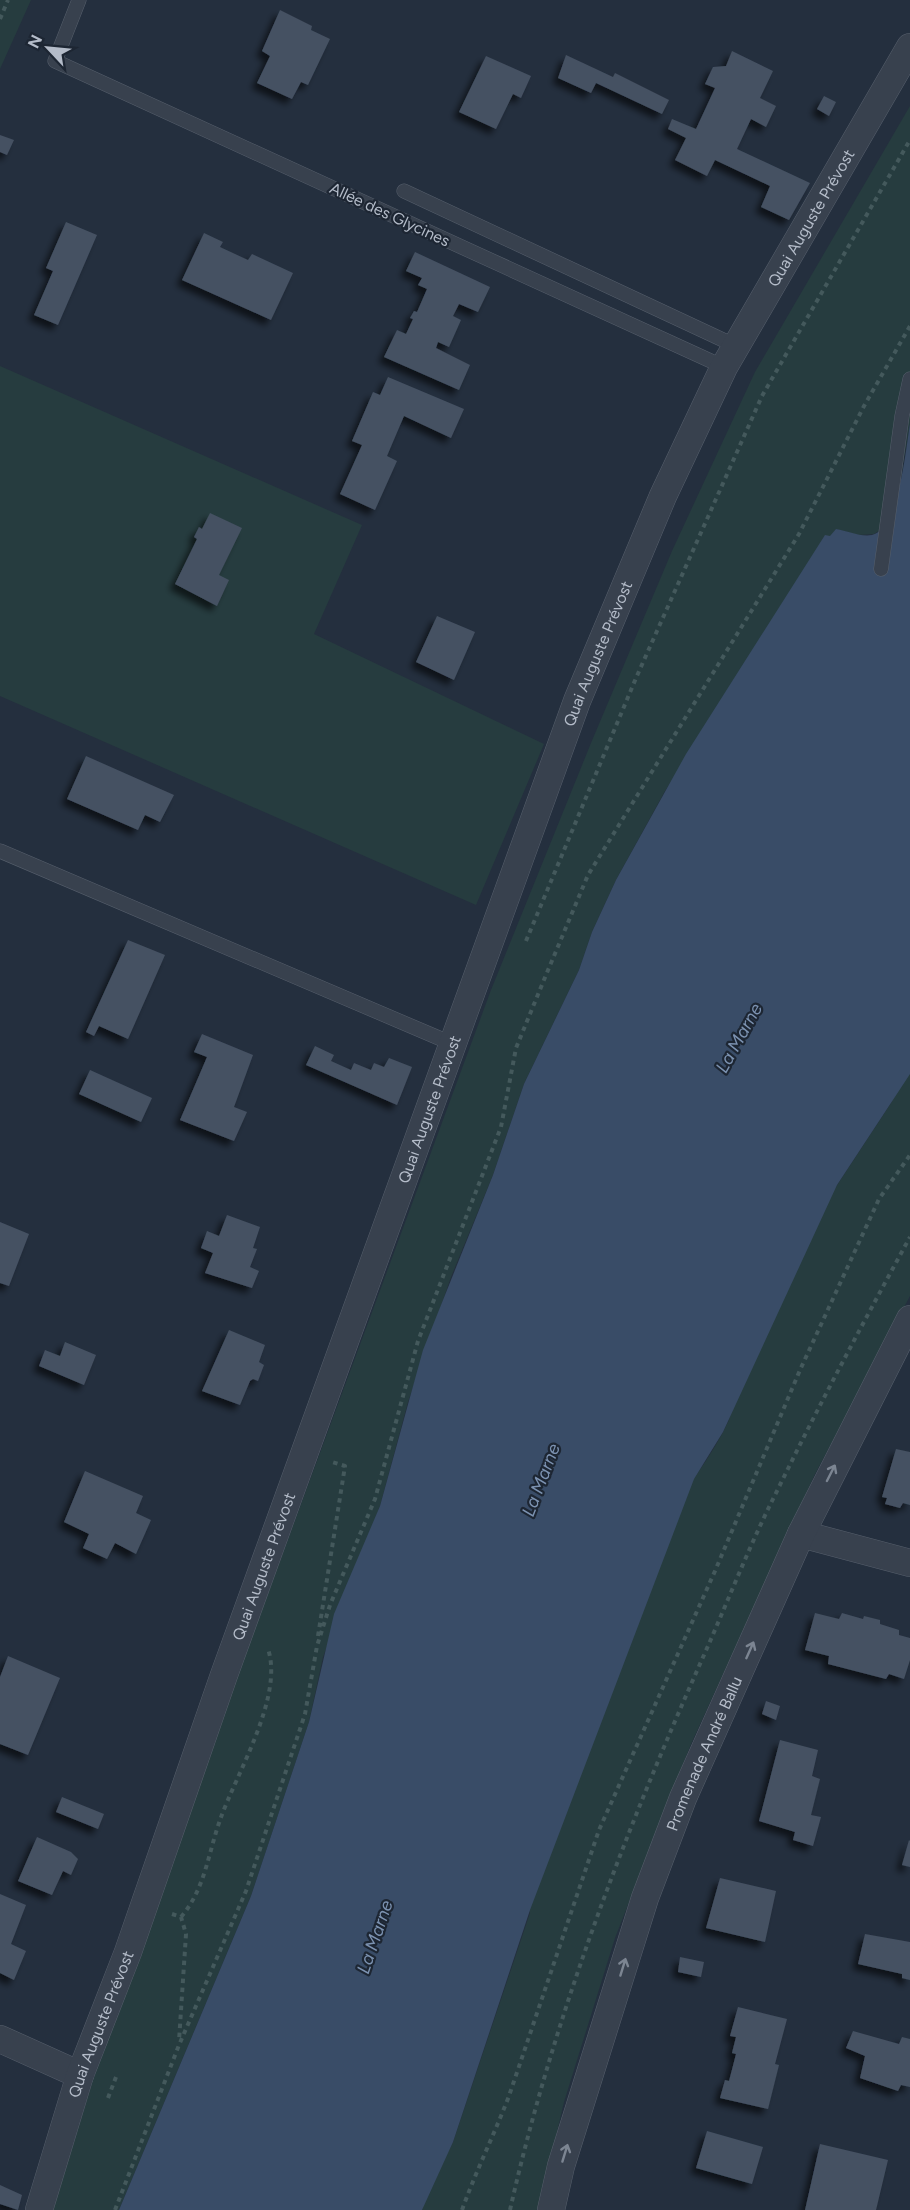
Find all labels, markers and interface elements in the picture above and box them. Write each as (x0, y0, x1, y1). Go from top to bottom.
north arrow (18, 18, 78, 78)
text: N (24, 32, 46, 51)
street label: Quai Auguste Prévost (764, 146, 859, 290)
street label: Allée des Glycines (327, 178, 453, 251)
street label: Quai Auguste Prévost (560, 578, 636, 729)
water label: La Marne (711, 999, 767, 1077)
street label: Quai Auguste Prévost (394, 1033, 465, 1186)
water label: La Marne (517, 1440, 565, 1520)
one-way arrow (826, 1464, 838, 1482)
street label: Quai Auguste Prévost (228, 1490, 299, 1643)
one-way arrow (744, 1641, 756, 1659)
street label: Promenade André Ballu (662, 1673, 746, 1834)
water label: La Marne (352, 1897, 398, 1977)
street label: Quai Auguste Prévost (65, 1948, 138, 2100)
one-way arrow (618, 1958, 629, 1977)
one-way arrow (560, 2144, 571, 2163)

